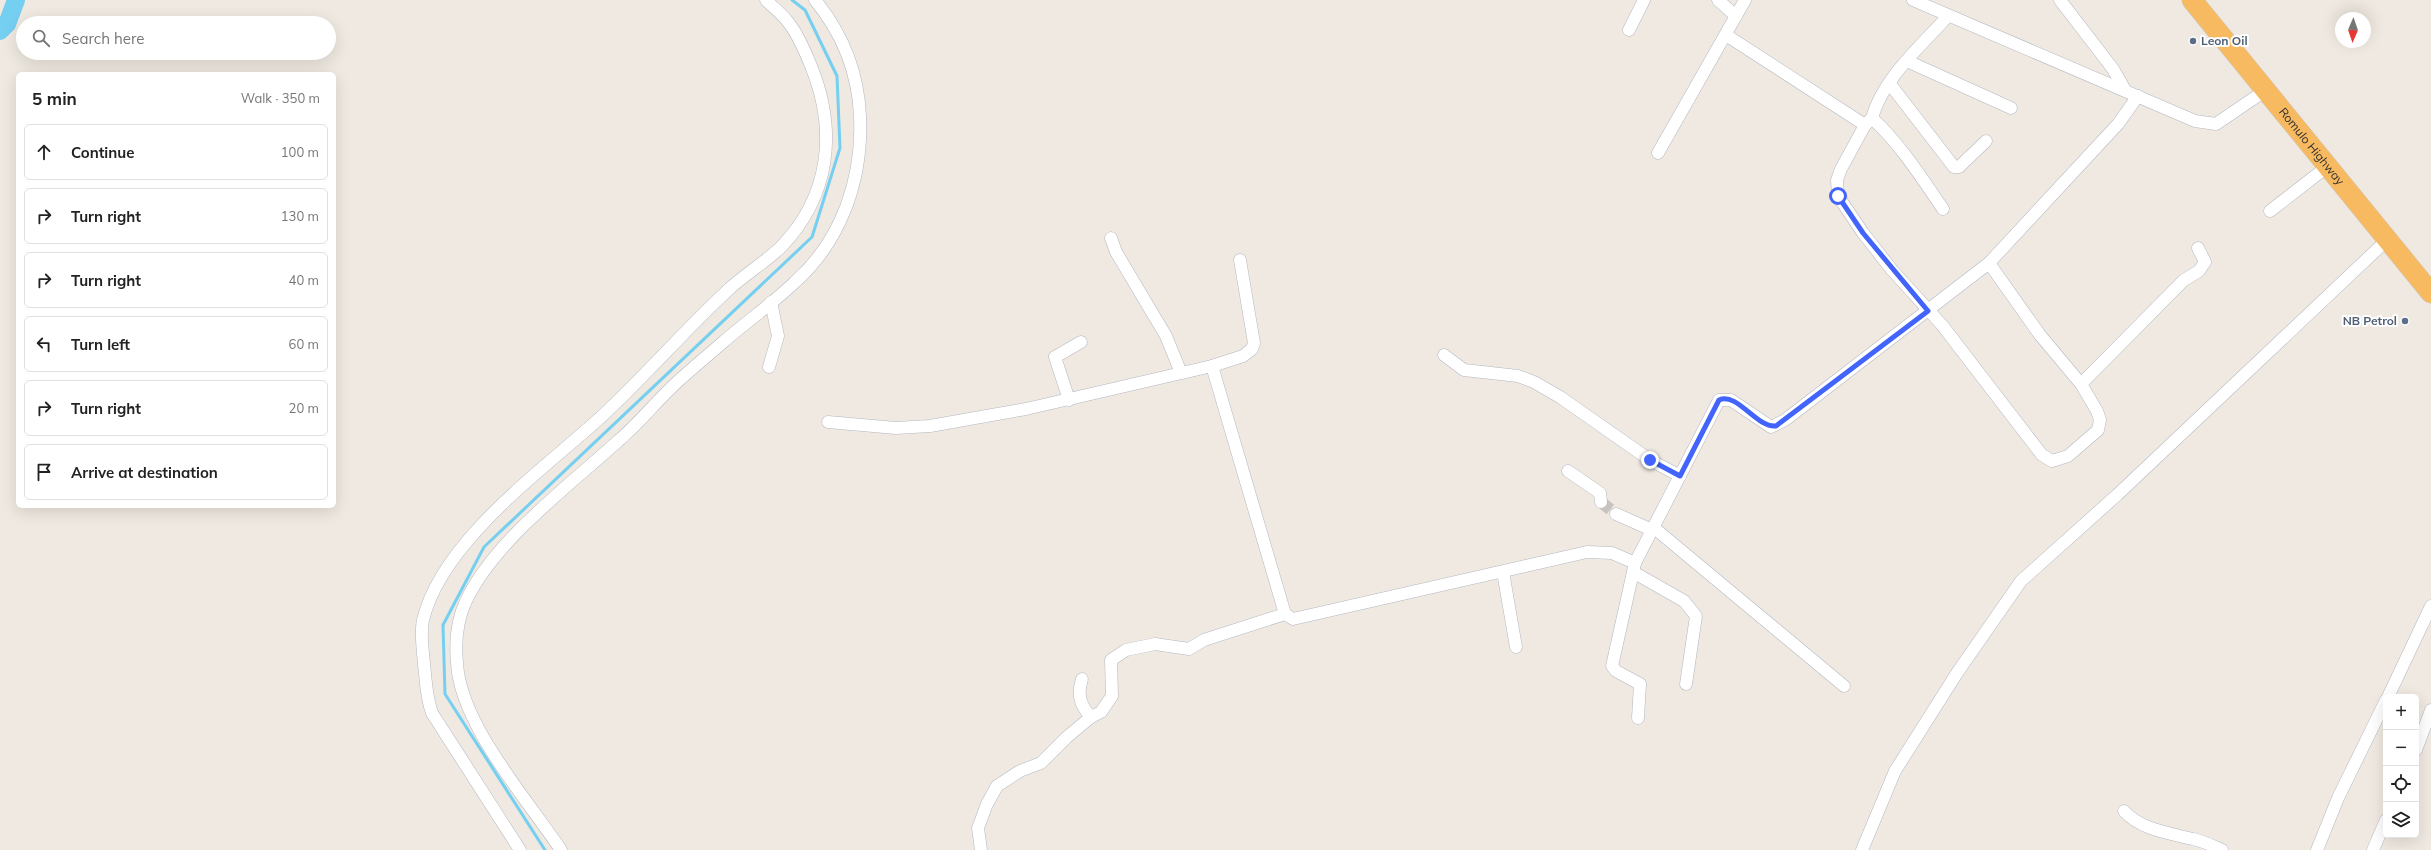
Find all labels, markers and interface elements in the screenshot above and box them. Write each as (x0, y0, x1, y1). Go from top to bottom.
north arrow (2335, 12, 2371, 48)
search box (16, 16, 336, 60)
icon: search (30, 27, 52, 49)
text: Search here (62, 29, 144, 48)
place label: Leon Oil (2201, 33, 2248, 48)
marker: Leon Oil (2188, 36, 2198, 46)
text: 5 min (32, 88, 77, 109)
text: Walk · 350 m (241, 90, 320, 106)
street label: Romulo Highway (2276, 104, 2348, 188)
icon: ahead (33, 141, 55, 163)
text: Continue (71, 143, 134, 162)
text: 100 m (281, 144, 319, 160)
route start (1829, 187, 1847, 205)
icon: right (33, 205, 55, 227)
text: Turn right (71, 207, 141, 226)
text: 130 m (281, 208, 319, 224)
icon: right (33, 269, 55, 291)
text: Turn right (71, 271, 141, 290)
text: 40 m (289, 272, 319, 288)
place label: NB Petrol (2343, 313, 2397, 328)
marker: NB Petrol (2400, 316, 2410, 326)
icon: left (33, 333, 55, 355)
text: Turn left (71, 335, 130, 354)
text: 60 m (289, 336, 319, 352)
icon: right (33, 397, 55, 419)
text: Turn right (71, 399, 141, 418)
text: 20 m (289, 400, 319, 416)
route end (1641, 451, 1659, 469)
icon: arrive (33, 461, 55, 483)
text: Arrive at destination (71, 463, 218, 482)
map controls (2383, 694, 2419, 838)
button: + (2383, 694, 2419, 730)
button: − (2383, 730, 2419, 766)
button: locate (2383, 766, 2419, 802)
button: layers (2383, 802, 2419, 838)

